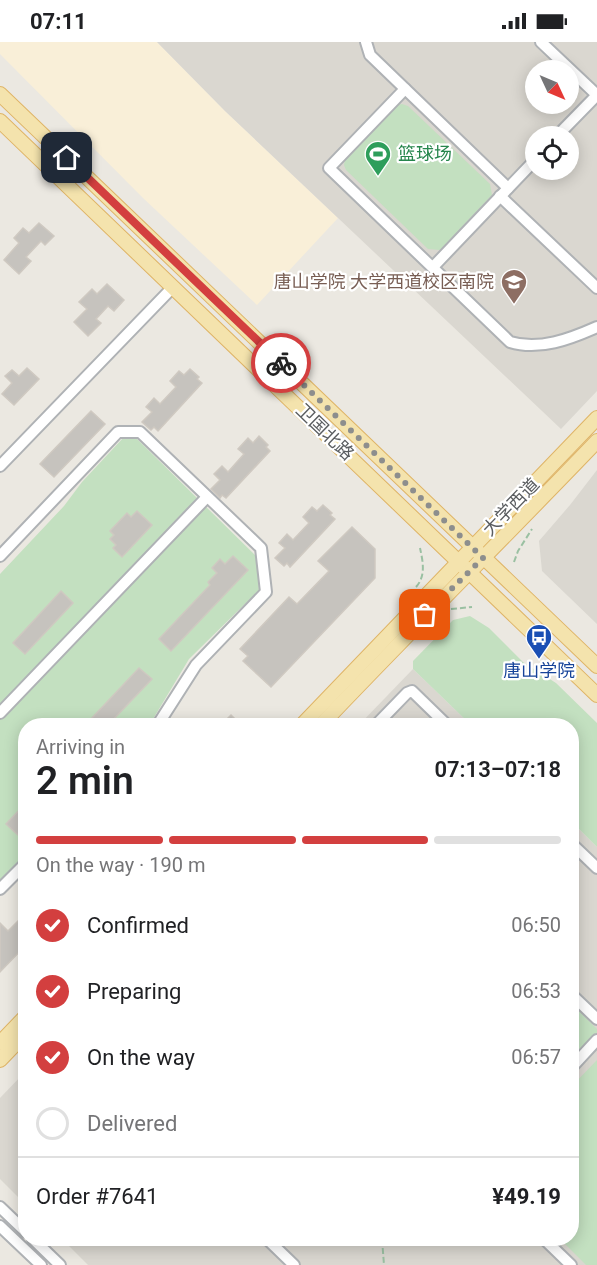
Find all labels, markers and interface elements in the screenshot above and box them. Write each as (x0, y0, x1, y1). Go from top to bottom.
text: 07:11 (30, 9, 87, 34)
north arrow (525, 60, 579, 114)
map controls (525, 60, 579, 180)
button: locate (525, 126, 579, 180)
pin (41, 132, 92, 183)
sports icon: 篮球场 (363, 139, 393, 177)
icon: home (50, 141, 83, 174)
place label: 篮球场 (398, 143, 452, 164)
school or university icon: 唐山学院 大学西道校区南院 (499, 267, 529, 305)
place label: 唐山学院 大学西道校区南院 (274, 271, 494, 292)
courier (251, 333, 311, 393)
icon: bike (265, 347, 298, 380)
street label: 卫国北路 (292, 399, 359, 464)
street label: 大学西道 (478, 473, 543, 540)
pin (399, 589, 450, 640)
icon: bag (408, 598, 441, 631)
bus stop icon: 唐山学院 (524, 622, 554, 660)
place label: 唐山学院 (503, 660, 575, 681)
text: Arriving in (36, 735, 125, 759)
text: 07:13–07:18 (434, 757, 561, 782)
text: 2 min (36, 758, 134, 804)
text: On the way · 190 m (36, 853, 205, 877)
icon: check (36, 909, 69, 942)
text: Confirmed (87, 913, 189, 938)
text: 06:50 (511, 913, 561, 937)
icon: check (36, 975, 69, 1008)
text: Preparing (87, 979, 181, 1004)
text: 06:53 (511, 979, 561, 1003)
icon: check (36, 1041, 69, 1074)
text: On the way (87, 1045, 195, 1070)
text: 06:57 (511, 1045, 561, 1069)
text: Delivered (87, 1111, 177, 1136)
text: Order #7641 (36, 1184, 158, 1209)
text: ¥49.19 (492, 1184, 561, 1209)

